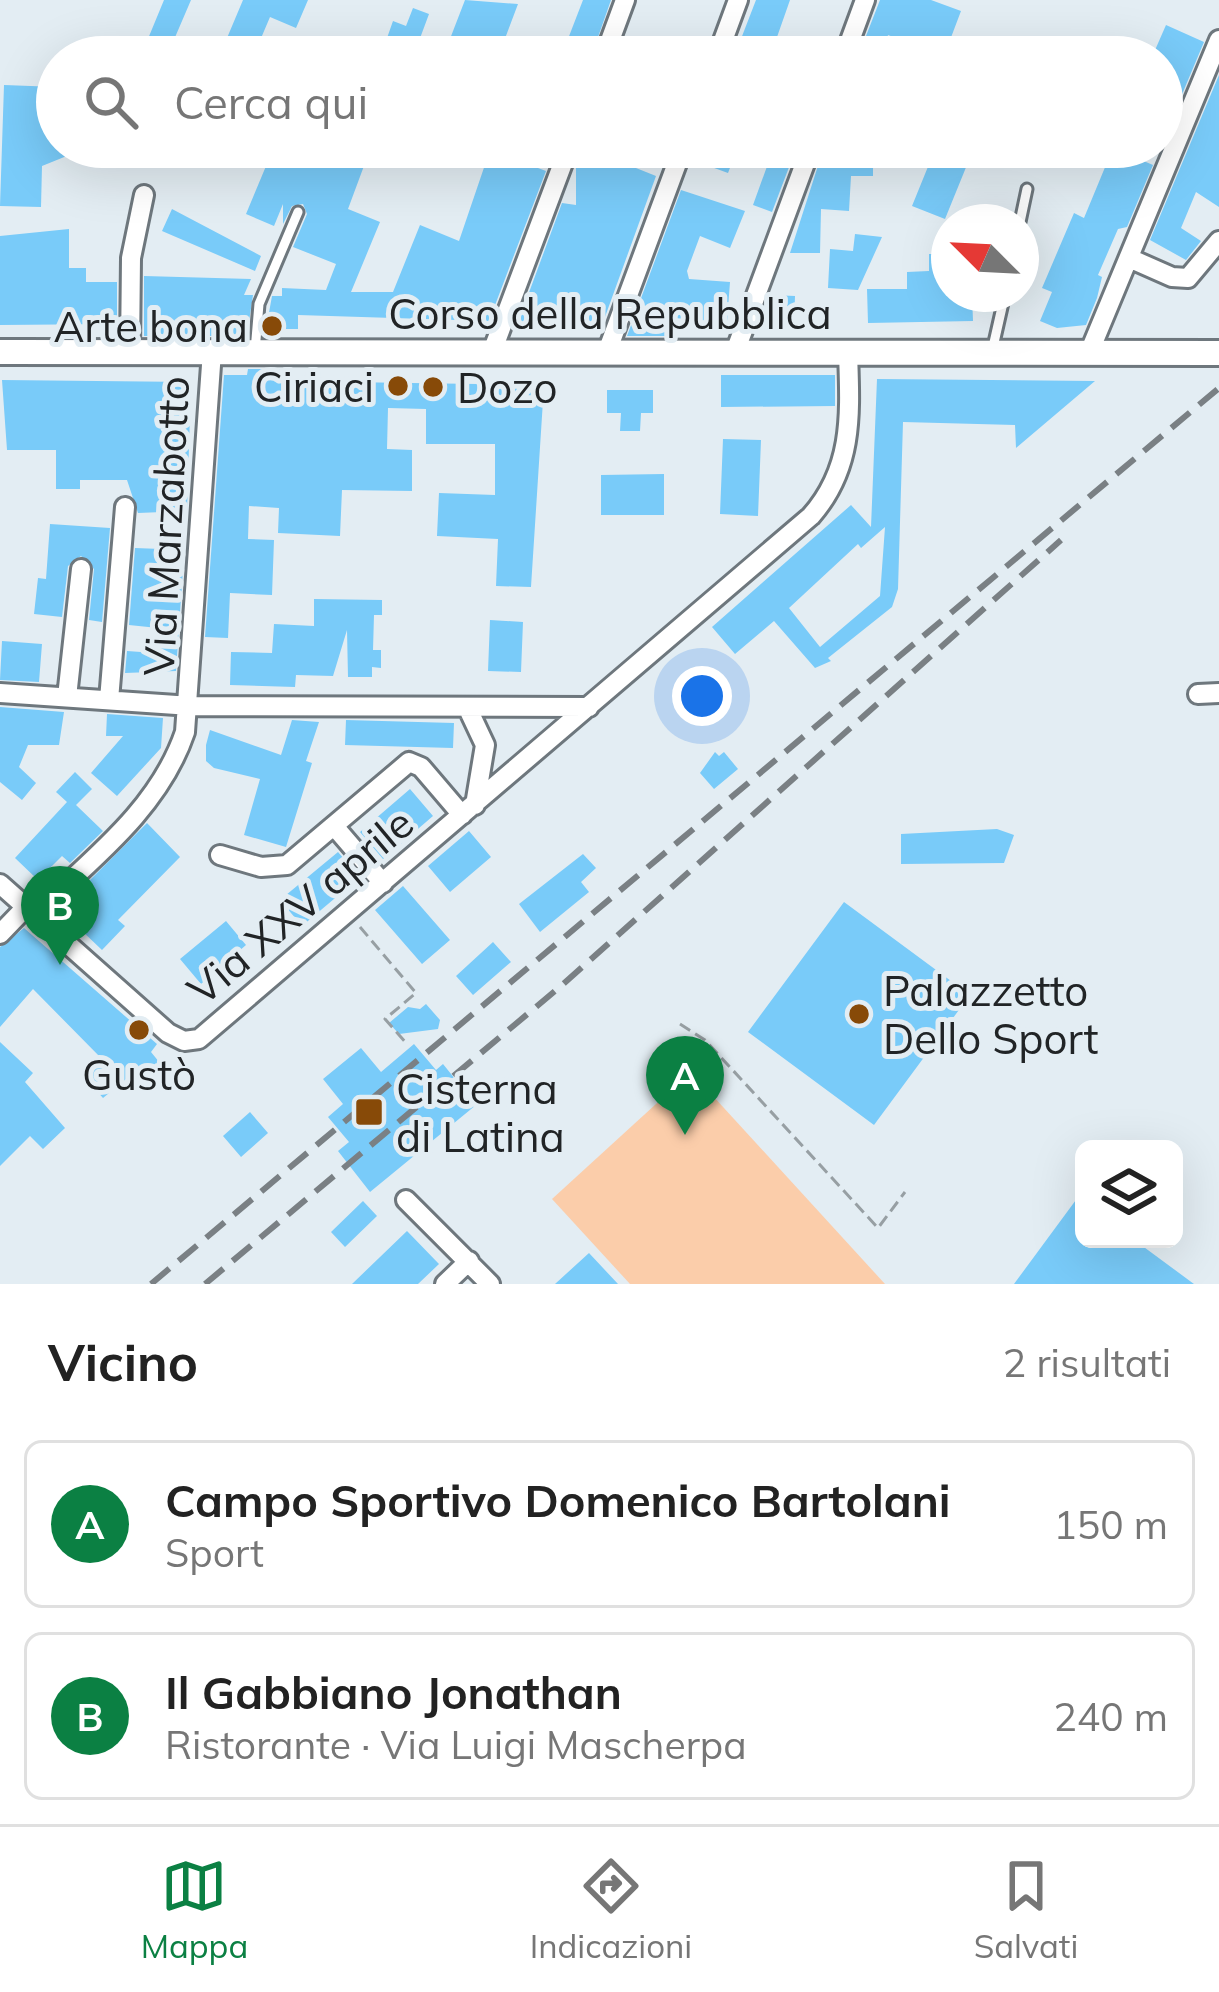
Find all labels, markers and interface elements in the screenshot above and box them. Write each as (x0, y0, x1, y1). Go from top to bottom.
search box (36, 36, 1183, 168)
icon: search (78, 69, 144, 135)
text: Cerca qui (174, 74, 368, 130)
north arrow (931, 204, 1039, 312)
street label: Corso della Repubblica (388, 287, 832, 340)
place label: Arte bona (53, 300, 248, 353)
marker: Arte bona (259, 313, 285, 339)
place label: Ciriaci (254, 360, 374, 413)
place label: Dozo (457, 361, 557, 414)
marker: Ciriaci (385, 373, 411, 399)
marker: Dozo (420, 374, 446, 400)
street label: Via Marzabotto (132, 375, 200, 677)
your location (672, 666, 732, 726)
street label: Via XXV aprile (176, 796, 424, 1016)
pin: B (21, 866, 99, 965)
place label: Palazzetto Dello Sport (883, 964, 1099, 1065)
marker: Palazzetto Dello Sport (846, 1001, 872, 1027)
marker: Gustò (126, 1017, 152, 1043)
pin: A (646, 1036, 724, 1135)
place label: Gustò (82, 1048, 196, 1101)
place label: Cisterna di Latina (396, 1062, 565, 1163)
marker: Cisterna di Latina (353, 1096, 385, 1128)
map controls (1075, 1140, 1183, 1248)
button: layers (1075, 1140, 1183, 1248)
text: Vicino (48, 1330, 198, 1394)
text: 2 risultati (1003, 1338, 1171, 1387)
text: Campo Sportivo Domenico Bartolani (165, 1472, 951, 1528)
text: A (75, 1500, 105, 1549)
text: 150 m (1053, 1500, 1168, 1549)
text: Sport (165, 1528, 264, 1577)
text: Il Gabbiano Jonathan (165, 1664, 622, 1720)
text: B (77, 1692, 103, 1741)
text: 240 m (1053, 1692, 1168, 1741)
text: Ristorante · Via Luigi Mascherpa (165, 1720, 747, 1769)
tab: Mappa (141, 1853, 248, 1966)
tab: Indicazioni (530, 1853, 692, 1966)
tab: Salvati (974, 1853, 1078, 1966)

